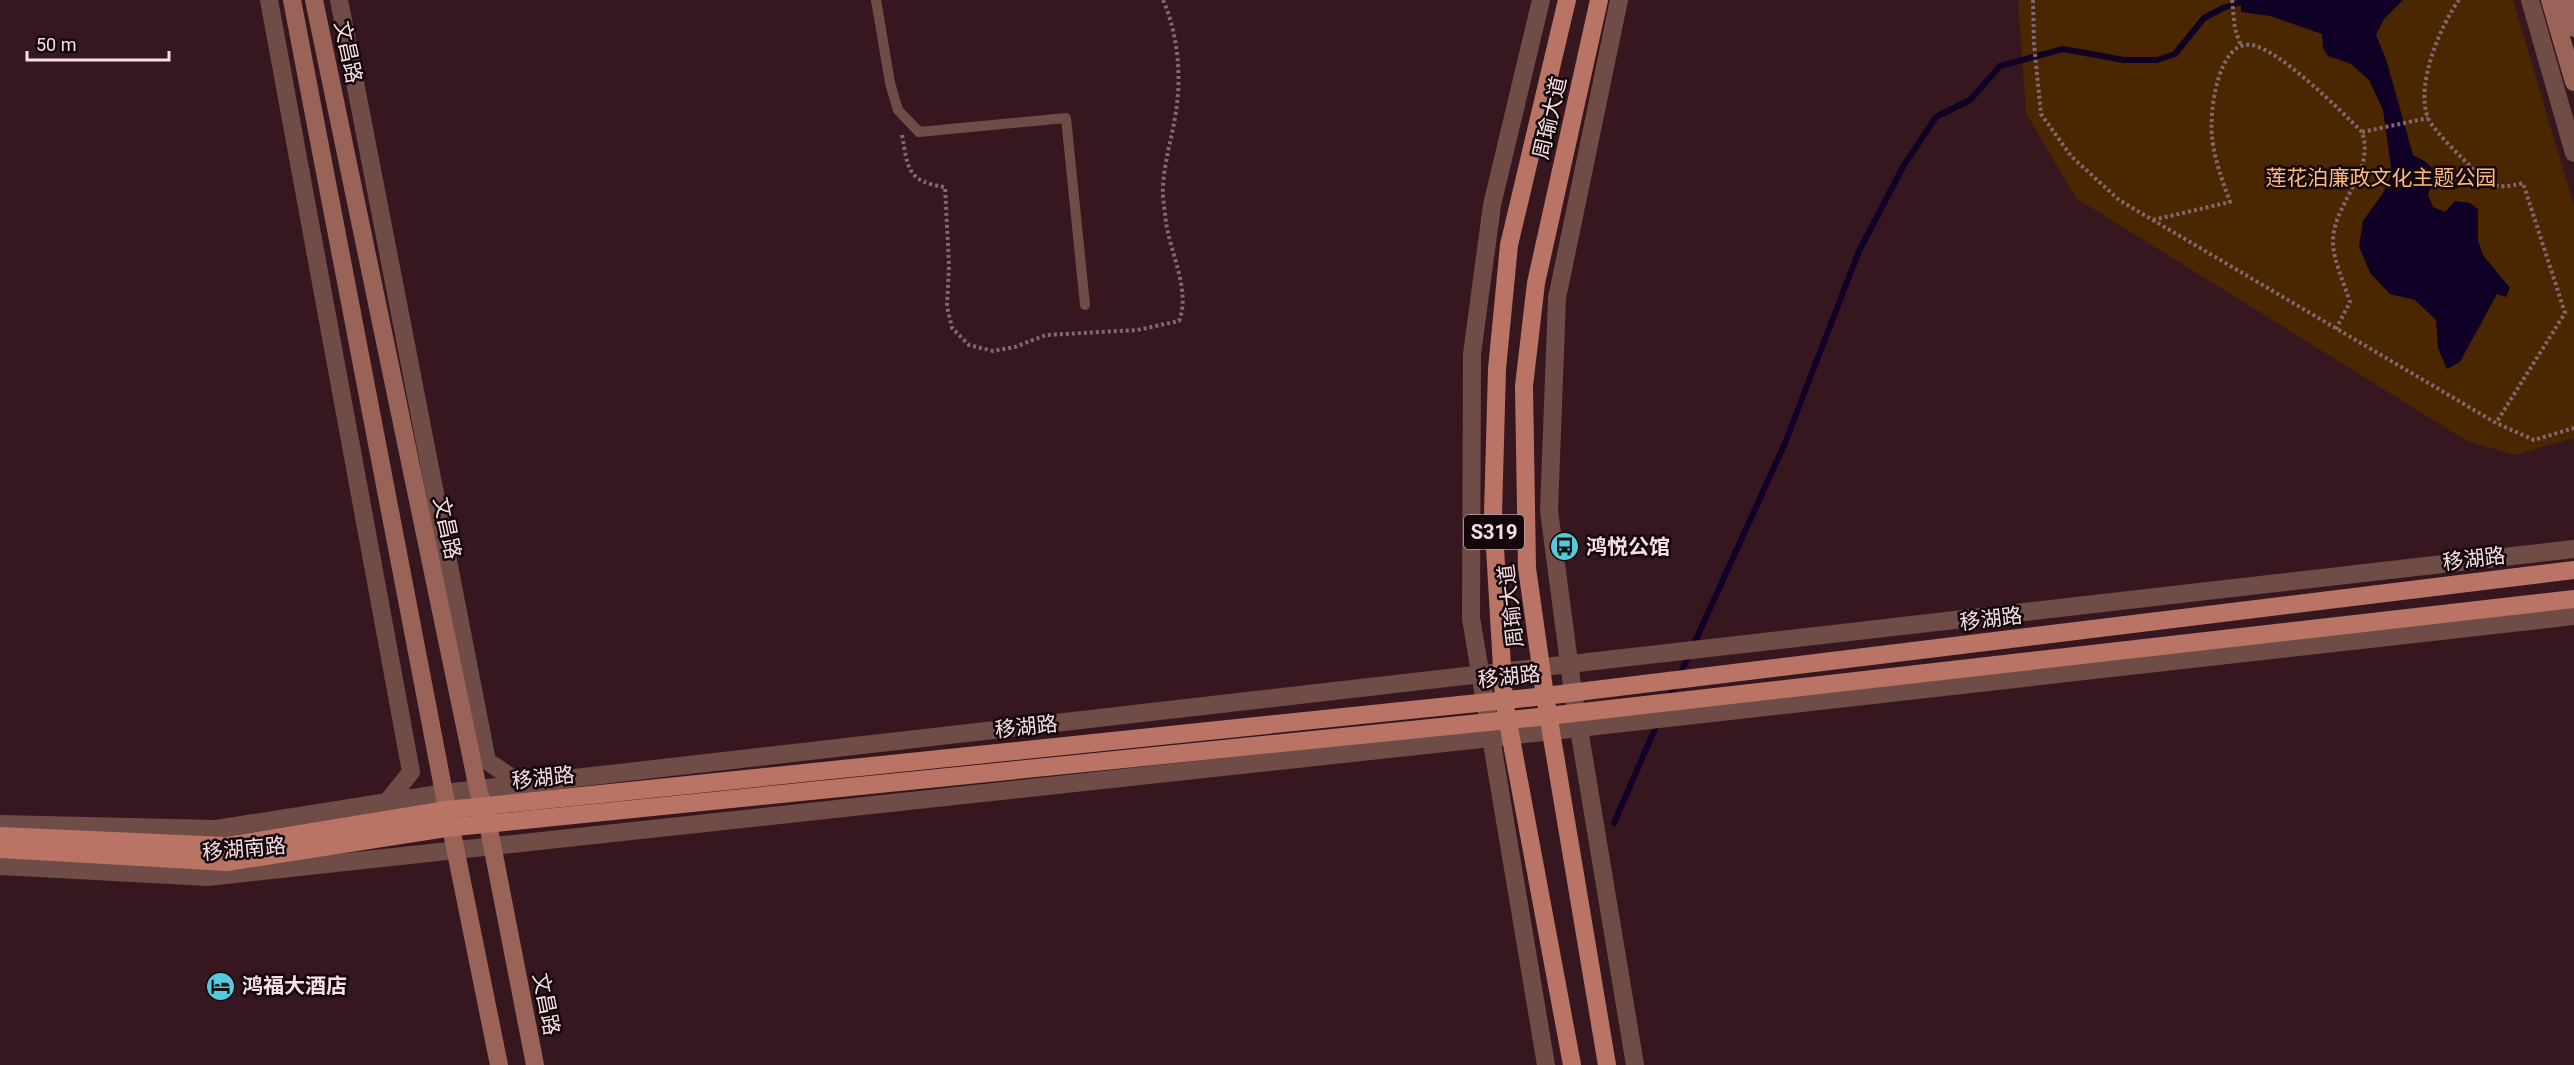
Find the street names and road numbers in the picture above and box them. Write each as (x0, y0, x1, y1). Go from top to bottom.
street label: 文昌路 (330, 19, 366, 85)
street label: 周瑜大道 (1529, 74, 1571, 162)
street label: 文昌路 (429, 495, 465, 561)
road number: S319 (1464, 515, 1524, 549)
street label: 移湖路 (2441, 543, 2507, 575)
street label: 周瑜大道 (1494, 563, 1528, 649)
street label: 移湖路 (1958, 603, 2024, 635)
street label: 移湖路 (1476, 662, 1542, 692)
street label: 移湖路 (993, 712, 1059, 742)
street label: 移湖路 (510, 763, 576, 793)
street label: 移湖南路 (201, 833, 287, 865)
street label: 文昌路 (528, 971, 564, 1037)

